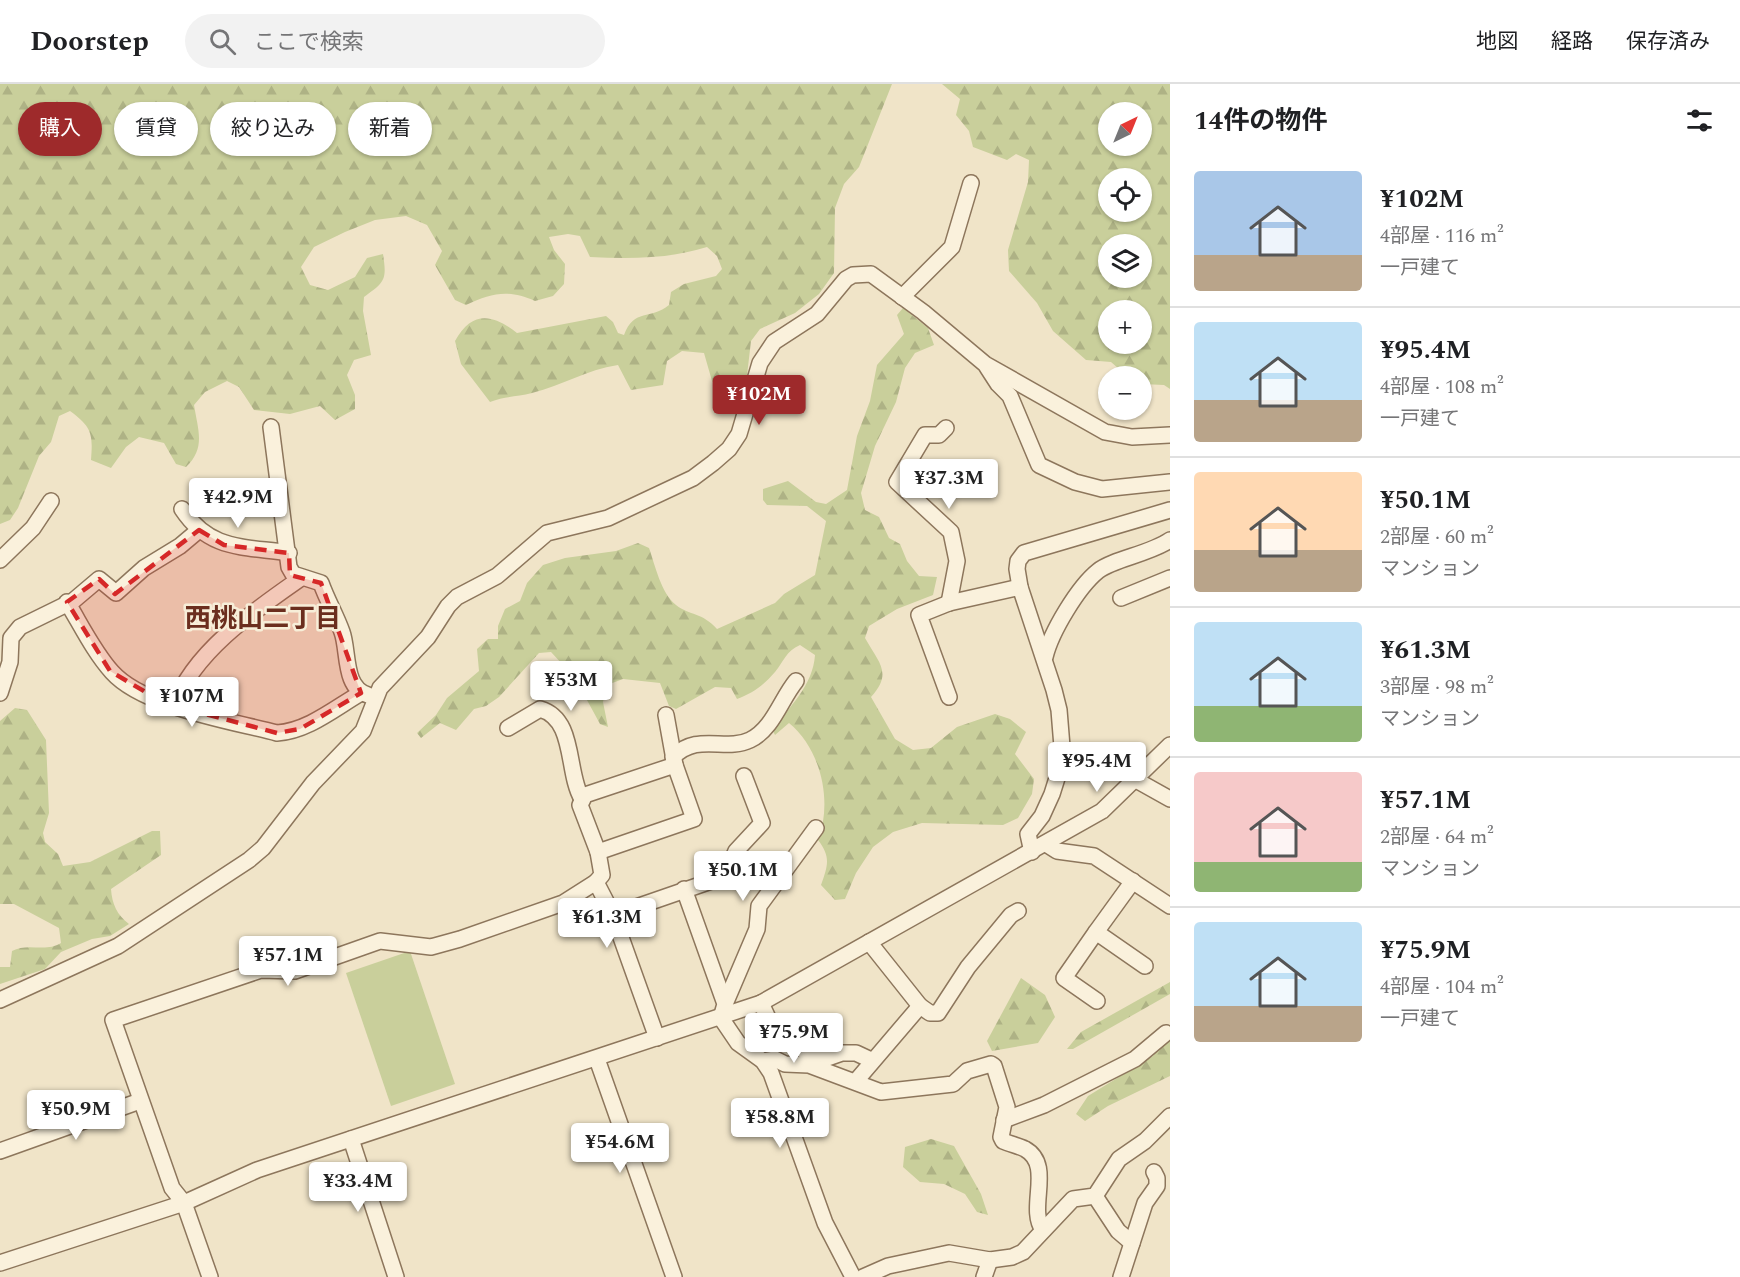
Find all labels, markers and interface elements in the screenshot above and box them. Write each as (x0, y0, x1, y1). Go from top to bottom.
search box (185, 14, 605, 68)
text: Doorstep (30, 20, 149, 63)
icon: search (206, 25, 239, 58)
text: ここで検索 (254, 26, 364, 59)
text: 地図 (1476, 26, 1518, 58)
text: 経路 (1551, 26, 1593, 58)
text: 保存済み (1626, 26, 1710, 58)
text: 14件の物件 (1194, 101, 1327, 141)
chip: 購入 (18, 102, 102, 156)
chip: 賃貸 (114, 102, 198, 156)
chip: 絞り込み (210, 102, 336, 156)
chip: 新着 (348, 102, 432, 156)
north arrow (1098, 102, 1152, 156)
map controls (1098, 102, 1152, 420)
icon: filters (1683, 104, 1716, 137)
button: locate (1098, 168, 1152, 222)
text: ¥102M (1380, 179, 1464, 219)
icon: home (1242, 195, 1314, 267)
text: 4部屋 · 116 m² (1380, 221, 1504, 251)
button: layers (1098, 234, 1152, 288)
text: 一戸建て (1380, 253, 1460, 283)
button: + (1098, 300, 1152, 354)
text: ¥95.4M (1380, 330, 1471, 370)
icon: home (1242, 346, 1314, 418)
button: − (1098, 366, 1152, 420)
text: 4部屋 · 108 m² (1380, 372, 1504, 402)
pin: ¥102M (717, 375, 801, 426)
text: ¥102M (727, 379, 791, 409)
text: 一戸建て (1380, 404, 1460, 434)
pin: ¥37.3M (900, 459, 998, 510)
text: ¥37.3M (914, 463, 984, 493)
pin: ¥42.9M (189, 478, 287, 529)
text: ¥50.1M (1380, 480, 1471, 520)
text: ¥42.9M (203, 482, 273, 512)
icon: home (1242, 496, 1314, 568)
text: 2部屋 · 60 m² (1380, 522, 1494, 552)
text: マンション (1380, 554, 1480, 584)
district label: 西桃山二丁目 (185, 599, 341, 639)
text: ¥61.3M (1380, 630, 1471, 670)
icon: home (1242, 646, 1314, 718)
pin: ¥53M (535, 661, 607, 712)
text: ¥53M (544, 665, 598, 695)
text: 3部屋 · 98 m² (1380, 672, 1494, 702)
pin: ¥107M (150, 677, 234, 728)
text: ¥107M (160, 681, 224, 711)
text: マンション (1380, 704, 1480, 734)
pin: ¥95.4M (1048, 742, 1146, 793)
text: ¥95.4M (1062, 746, 1132, 776)
text: ¥57.1M (1380, 780, 1471, 820)
icon: home (1242, 796, 1314, 868)
text: 2部屋 · 64 m² (1380, 822, 1494, 852)
pin: ¥50.1M (694, 851, 792, 902)
text: マンション (1380, 854, 1480, 884)
text: ¥50.1M (708, 855, 778, 885)
pin: ¥61.3M (558, 898, 656, 949)
text: ¥61.3M (572, 902, 642, 932)
text: ¥75.9M (1380, 930, 1471, 970)
pin: ¥57.1M (239, 936, 337, 987)
text: ¥57.1M (253, 940, 323, 970)
icon: home (1242, 946, 1314, 1018)
text: 4部屋 · 104 m² (1380, 972, 1504, 1002)
text: 一戸建て (1380, 1004, 1460, 1034)
pin: ¥75.9M (745, 1013, 843, 1064)
text: ¥75.9M (759, 1017, 829, 1047)
pin: ¥50.9M (27, 1090, 125, 1141)
text: ¥50.9M (41, 1094, 111, 1124)
pin: ¥58.8M (731, 1098, 829, 1149)
text: ¥58.8M (745, 1102, 815, 1132)
pin: ¥54.6M (571, 1123, 669, 1174)
text: ¥54.6M (585, 1127, 655, 1157)
pin: ¥33.4M (309, 1162, 407, 1213)
text: ¥33.4M (323, 1166, 393, 1196)

